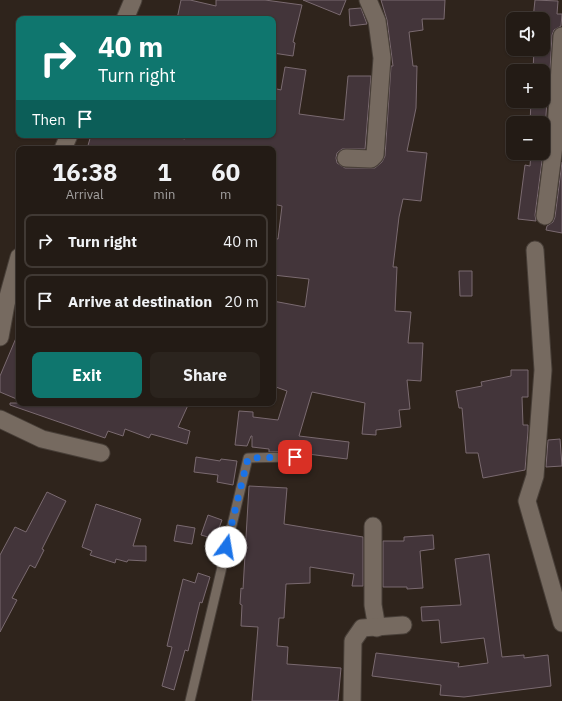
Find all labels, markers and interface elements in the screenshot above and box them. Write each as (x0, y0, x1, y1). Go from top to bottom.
map controls (506, 12, 550, 160)
button: sound (506, 12, 550, 56)
text: 40 m (98, 28, 163, 65)
icon: right (32, 32, 84, 84)
text: Turn right (98, 64, 176, 87)
button: + (506, 64, 550, 108)
icon: arrive (74, 108, 96, 130)
text: Then (32, 110, 66, 129)
button: − (506, 116, 550, 160)
text: 16:38 (52, 156, 117, 188)
text: 1 (157, 156, 172, 188)
text: 60 (211, 156, 240, 188)
text: Arrival (66, 186, 104, 203)
text: min (153, 186, 175, 203)
text: m (220, 186, 231, 203)
icon: right (34, 230, 56, 252)
text: Turn right (68, 232, 137, 251)
text: 40 m (223, 232, 258, 251)
icon: arrive (34, 290, 56, 312)
text: Arrive at destination (68, 292, 212, 311)
text: 20 m (224, 292, 259, 311)
button: Exit (32, 352, 142, 398)
button: Share (150, 352, 260, 398)
pin (278, 440, 312, 474)
icon: arrive (284, 446, 306, 468)
position arrow (205, 526, 247, 568)

